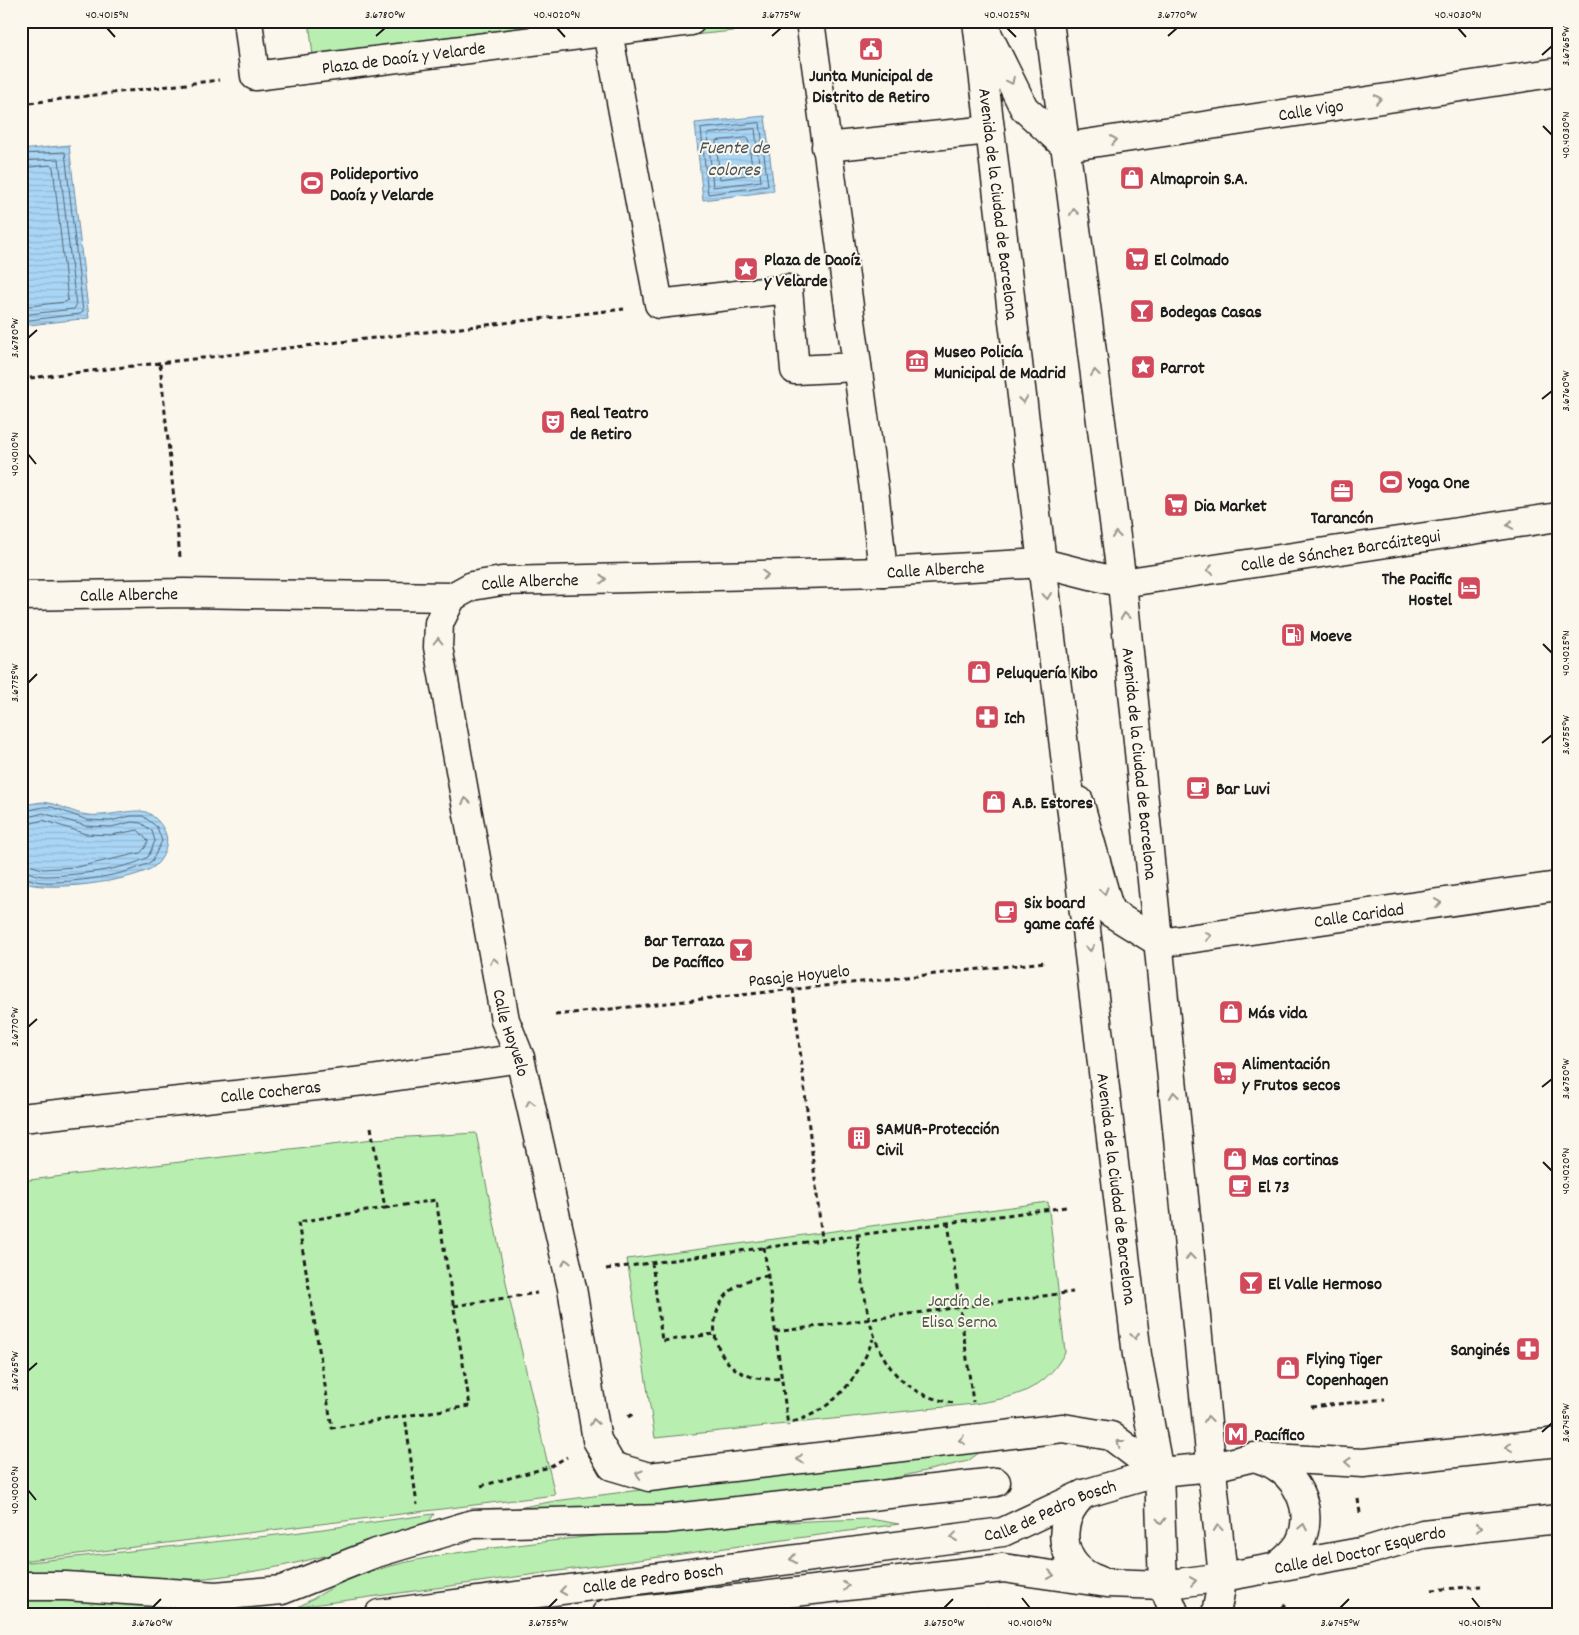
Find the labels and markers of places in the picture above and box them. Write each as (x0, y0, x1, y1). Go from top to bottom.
public building icon: Junta Municipal de Distrito de Retiro (858, 36, 884, 62)
place label: Junta Municipal de Distrito de Retiro (809, 65, 933, 111)
place label: Polideportivo Daoíz y Velarde (330, 163, 434, 209)
shop icon: Almaproin S.A. (1119, 165, 1145, 191)
place label: Almaproin S.A. (1150, 168, 1247, 193)
sports icon: Polideportivo Daoíz y Velarde (299, 170, 325, 196)
supermarket icon: El Colmado (1124, 246, 1150, 272)
place label: Plaza de Daoíz y Velarde (764, 249, 861, 295)
place label: El Colmado (1154, 249, 1229, 274)
place icon: Plaza de Daoíz y Velarde (733, 256, 759, 282)
bar icon: Bodegas Casas (1129, 298, 1155, 324)
place label: Bodegas Casas (1160, 301, 1262, 326)
place label: Museo Policía Municipal de Madrid (934, 341, 1066, 387)
museum icon: Museo Policía Municipal de Madrid (904, 348, 930, 374)
place icon: Parrot (1130, 354, 1156, 380)
place label: Parrot (1160, 357, 1205, 382)
place label: Real Teatro de Retiro (570, 402, 648, 448)
theatre icon: Real Teatro de Retiro (540, 409, 566, 435)
sports icon: Yoga One (1378, 469, 1404, 495)
place label: Yoga One (1407, 472, 1470, 497)
office icon: Tarancón (1329, 478, 1355, 504)
supermarket icon: Dia Market (1163, 492, 1189, 518)
place label: Dia Market (1194, 495, 1267, 520)
place label: Tarancón (1311, 507, 1373, 532)
place label: The Pacific Hostel (1382, 568, 1453, 614)
hotel icon: The Pacific Hostel (1456, 575, 1482, 601)
fuel station icon: Moeve (1280, 622, 1306, 648)
place label: Moeve (1310, 625, 1352, 650)
shop icon: Peluquería Kibo (966, 659, 992, 685)
place label: Peluquería Kibo (996, 662, 1098, 687)
pharmacy icon: Ich (974, 704, 1000, 730)
place label: Ich (1004, 707, 1025, 732)
cafe icon: Bar Luvi (1185, 775, 1211, 801)
place label: Bar Luvi (1216, 778, 1270, 803)
shop icon: A.B. Estores (981, 789, 1007, 815)
place label: A.B. Estores (1012, 792, 1093, 817)
place label: Six board game café (1024, 892, 1095, 938)
cafe icon: Six board game café (993, 899, 1019, 925)
place label: Bar Terraza De Pacífico (644, 930, 725, 976)
bar icon: Bar Terraza De Pacífico (728, 937, 754, 963)
shop icon: Más vida (1218, 999, 1244, 1025)
place label: Más vida (1248, 1002, 1307, 1027)
place label: Alimentación y Frutos secos (1242, 1053, 1341, 1099)
supermarket icon: Alimentación y Frutos secos (1212, 1060, 1238, 1086)
place label: SAMUR-Protección Civil (876, 1118, 999, 1164)
building icon: SAMUR-Protección Civil (846, 1125, 872, 1151)
shop icon: Mas cortinas (1222, 1146, 1248, 1172)
place label: Mas cortinas (1252, 1149, 1339, 1174)
cafe icon: El 73 (1227, 1173, 1253, 1199)
place label: El 73 (1258, 1176, 1289, 1201)
bar icon: El Valle Hermoso (1238, 1270, 1264, 1296)
place label: El Valle Hermoso (1268, 1273, 1382, 1298)
pharmacy icon: Sanginés (1515, 1336, 1541, 1362)
place label: Sanginés (1450, 1339, 1510, 1364)
place label: Flying Tiger Copenhagen (1306, 1348, 1388, 1394)
shop icon: Flying Tiger Copenhagen (1275, 1355, 1301, 1381)
metro station icon: Pacífico (1223, 1421, 1249, 1447)
place label: Pacífico (1254, 1424, 1305, 1449)

